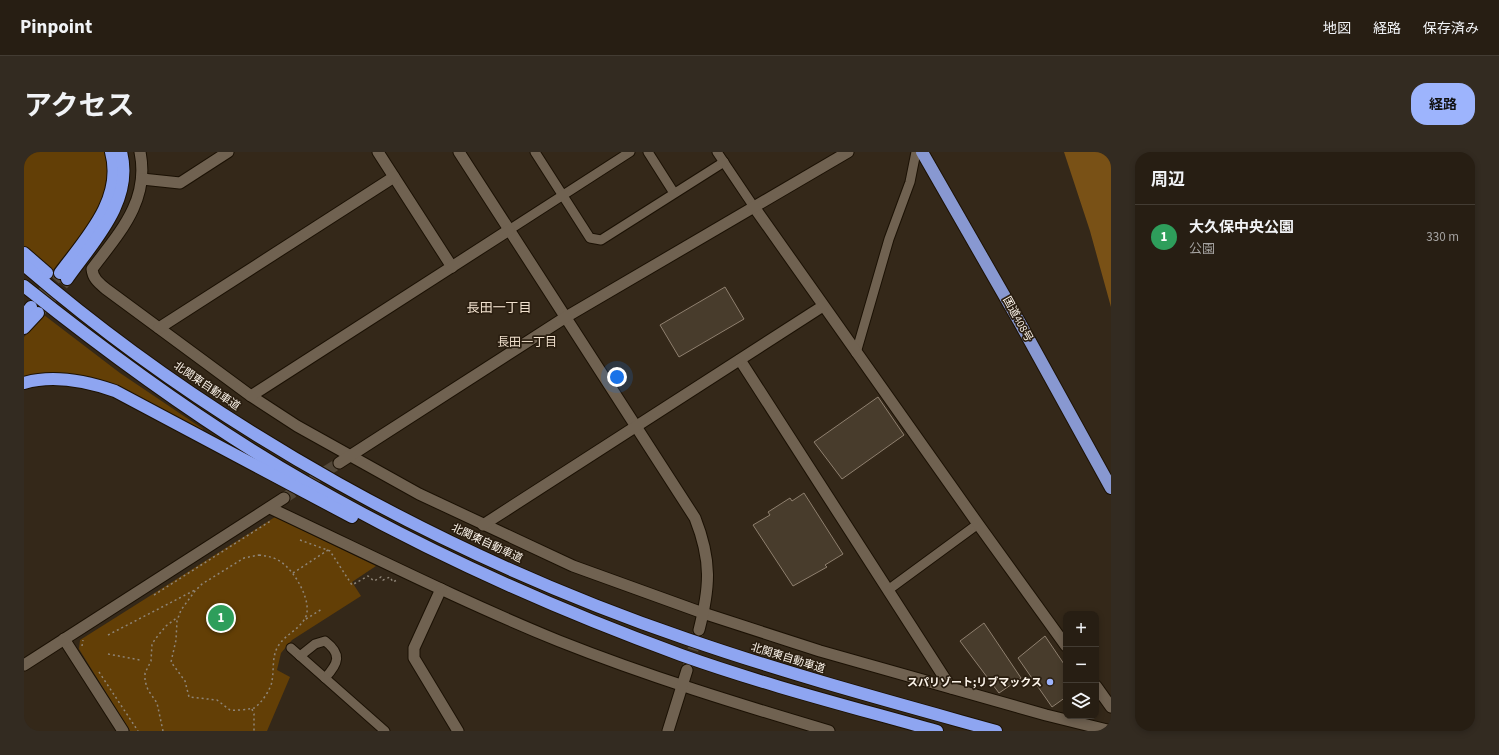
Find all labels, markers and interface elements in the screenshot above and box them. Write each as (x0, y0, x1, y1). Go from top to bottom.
text: Pinpoint (20, 14, 92, 41)
text: 地図 (1323, 19, 1351, 39)
text: 経路 (1373, 19, 1401, 39)
text: 保存済み (1423, 19, 1479, 39)
button: 経路 (1411, 83, 1475, 125)
text: アクセス (24, 86, 135, 126)
text: 周辺 (1151, 168, 1185, 192)
text: 大久保中央公園 (1189, 217, 1294, 238)
text: 1 (1161, 228, 1167, 246)
text: 330 m (1426, 228, 1459, 246)
text: 公園 (1189, 240, 1215, 258)
street label: 国道408号 (999, 294, 1037, 344)
district label: 長田一丁目 (466, 299, 532, 317)
district label: 長田一丁目 (497, 334, 557, 351)
street label: 北関東自動車道 (171, 358, 243, 414)
your location (607, 367, 627, 387)
street label: 北関東自動車道 (449, 520, 525, 566)
pin: 1 (208, 603, 234, 633)
map controls (1063, 611, 1099, 719)
button: + (1063, 611, 1099, 647)
street label: 北関東自動車道 (749, 640, 827, 676)
button: − (1063, 647, 1099, 683)
place label: スパリゾート;リブマックス (907, 675, 1042, 690)
marker: スパリゾート;リブマックス (1045, 677, 1055, 687)
button: layers (1063, 683, 1099, 719)

